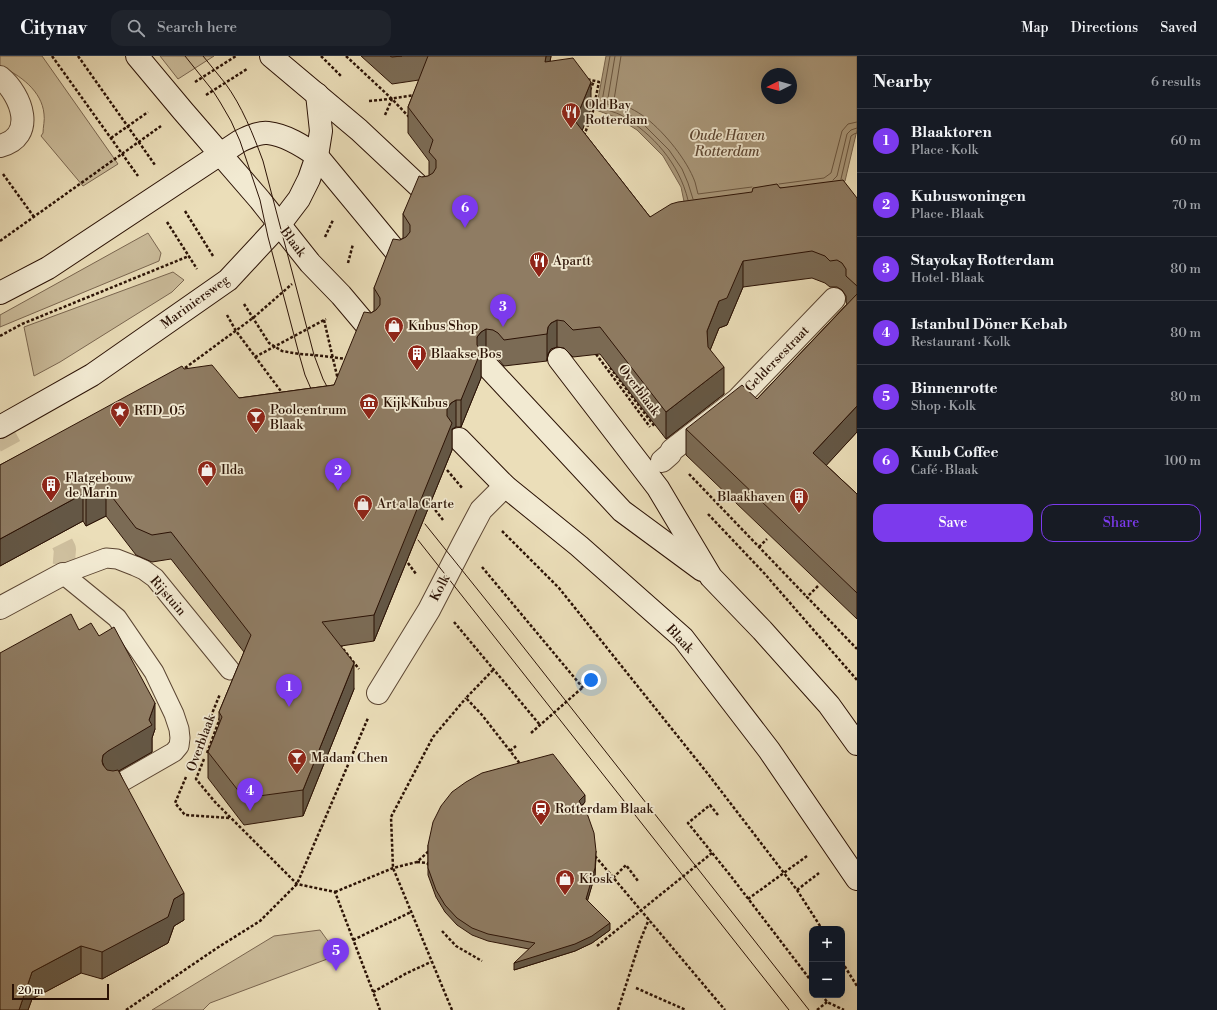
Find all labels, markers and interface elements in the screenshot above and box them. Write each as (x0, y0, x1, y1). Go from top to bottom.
search box (111, 10, 391, 46)
text: Citynav (20, 16, 87, 40)
icon: search (125, 17, 147, 39)
text: Search here (157, 18, 237, 37)
text: Map (1021, 19, 1049, 37)
text: Directions (1071, 19, 1138, 37)
text: Saved (1160, 19, 1197, 37)
north arrow (761, 68, 797, 104)
text: Nearby (873, 71, 932, 93)
text: 6 results (1151, 74, 1201, 90)
place label: Old Bay Rotterdam (585, 97, 648, 128)
restaurant icon: Old Bay Rotterdam (560, 101, 582, 129)
text: Blaaktoren (911, 123, 992, 142)
water label: Oude Haven Rotterdam (689, 127, 765, 161)
text: 1 (883, 133, 889, 149)
text: 60 m (1170, 133, 1201, 149)
text: Place · Kolk (911, 142, 978, 158)
text: Kubuswoningen (911, 187, 1026, 206)
pin: 6 (452, 195, 478, 228)
text: 2 (882, 197, 890, 213)
text: 70 m (1172, 197, 1201, 213)
text: Place · Blaak (911, 206, 984, 222)
street label: Blaak (276, 223, 310, 261)
restaurant icon: Apartt (528, 250, 550, 278)
text: Stayokay Rotterdam (911, 251, 1054, 270)
place label: Apartt (552, 253, 592, 269)
text: 3 (882, 261, 890, 277)
text: 80 m (1170, 261, 1201, 277)
text: Hotel · Blaak (911, 270, 984, 286)
street label: Mariniersweg (158, 272, 233, 332)
pin: 3 (490, 294, 516, 327)
shop icon: Kubus Shop (383, 315, 405, 343)
text: Istanbul Döner Kebab (911, 315, 1068, 334)
place label: Kubus Shop (408, 318, 478, 334)
street label: Geldersestraat (742, 322, 813, 395)
text: 4 (882, 325, 890, 341)
text: 80 m (1170, 325, 1201, 341)
text: Restaurant · Kolk (911, 334, 1010, 350)
building icon: Blaakse Bos (406, 343, 428, 371)
place label: Blaakse Bos (430, 346, 502, 362)
street label: Overblaak (615, 361, 664, 420)
text: Binnenrotte (911, 379, 998, 398)
text: 5 (882, 389, 890, 405)
text: 80 m (1170, 389, 1201, 405)
museum icon: Kijk Kubus (358, 392, 380, 420)
place label: Kijk Kubus (383, 395, 448, 411)
text: Shop · Kolk (911, 398, 976, 414)
place icon: RTD_05 (109, 400, 131, 428)
place label: Poolcentrum Blaak (269, 402, 347, 433)
place label: RTD_05 (134, 403, 185, 419)
bar icon: Poolcentrum Blaak (245, 406, 267, 434)
text: Kuub Coffee (911, 443, 999, 462)
text: 6 (882, 453, 890, 469)
text: 100 m (1165, 453, 1201, 469)
pin: 2 (325, 458, 351, 491)
shop icon: Ilda (196, 459, 218, 487)
place label: Ilda (221, 462, 244, 478)
text: Café · Blaak (911, 462, 978, 478)
place label: Flatgebouw de Marin (65, 470, 134, 501)
building icon: Flatgebouw de Marin (40, 474, 62, 502)
building icon: Blaakhaven (788, 486, 810, 514)
place label: Blaakhaven (716, 489, 785, 505)
shop icon: Art a la Carte (352, 493, 374, 521)
place label: Art a la Carte (376, 496, 455, 512)
button: Save (873, 504, 1033, 542)
button: Share (1041, 504, 1201, 542)
street label: Kolk (427, 571, 454, 604)
street label: Rijstuin (146, 573, 190, 619)
street label: Blaak (662, 621, 698, 657)
your location (581, 670, 601, 690)
pin: 1 (276, 674, 302, 707)
street label: Overblaak (183, 711, 219, 774)
bar icon: Madam Chen (286, 747, 308, 775)
place label: Madam Chen (311, 750, 388, 766)
pin: 4 (237, 778, 263, 811)
station icon: Rotterdam Blaak (530, 798, 552, 826)
place label: Rotterdam Blaak (555, 801, 654, 817)
shop icon: Kiosk (554, 868, 576, 896)
place label: Kiosk (579, 871, 614, 887)
map controls (809, 926, 845, 998)
button: + (809, 926, 845, 962)
pin: 5 (323, 938, 349, 971)
button: − (809, 962, 845, 998)
scale bar (12, 982, 109, 1001)
text: 20 m (18, 984, 43, 998)

